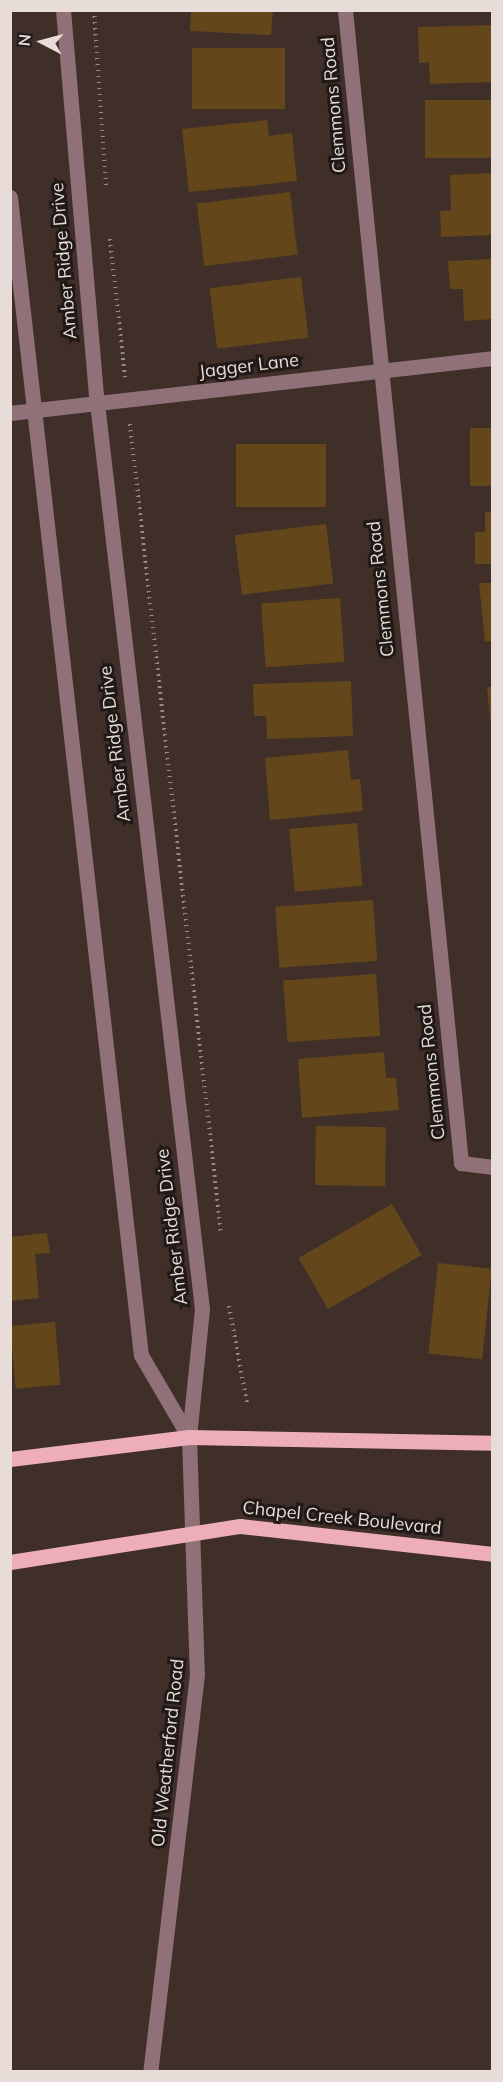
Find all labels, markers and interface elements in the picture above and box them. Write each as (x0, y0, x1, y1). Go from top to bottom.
north arrow (12, 12, 72, 72)
text: N (14, 33, 35, 47)
street label: Clemmons Road (317, 36, 351, 174)
street label: Amber Ridge Drive (46, 182, 82, 340)
street label: Jagger Lane (198, 349, 300, 383)
street label: Clemmons Road (363, 520, 399, 658)
street label: Amber Ridge Drive (95, 665, 135, 823)
street label: Clemmons Road (414, 1003, 450, 1141)
street label: Amber Ridge Drive (152, 1148, 192, 1306)
street label: Chapel Creek Boulevard (242, 1497, 442, 1539)
street label: Old Weatherford Road (147, 1658, 189, 1848)

